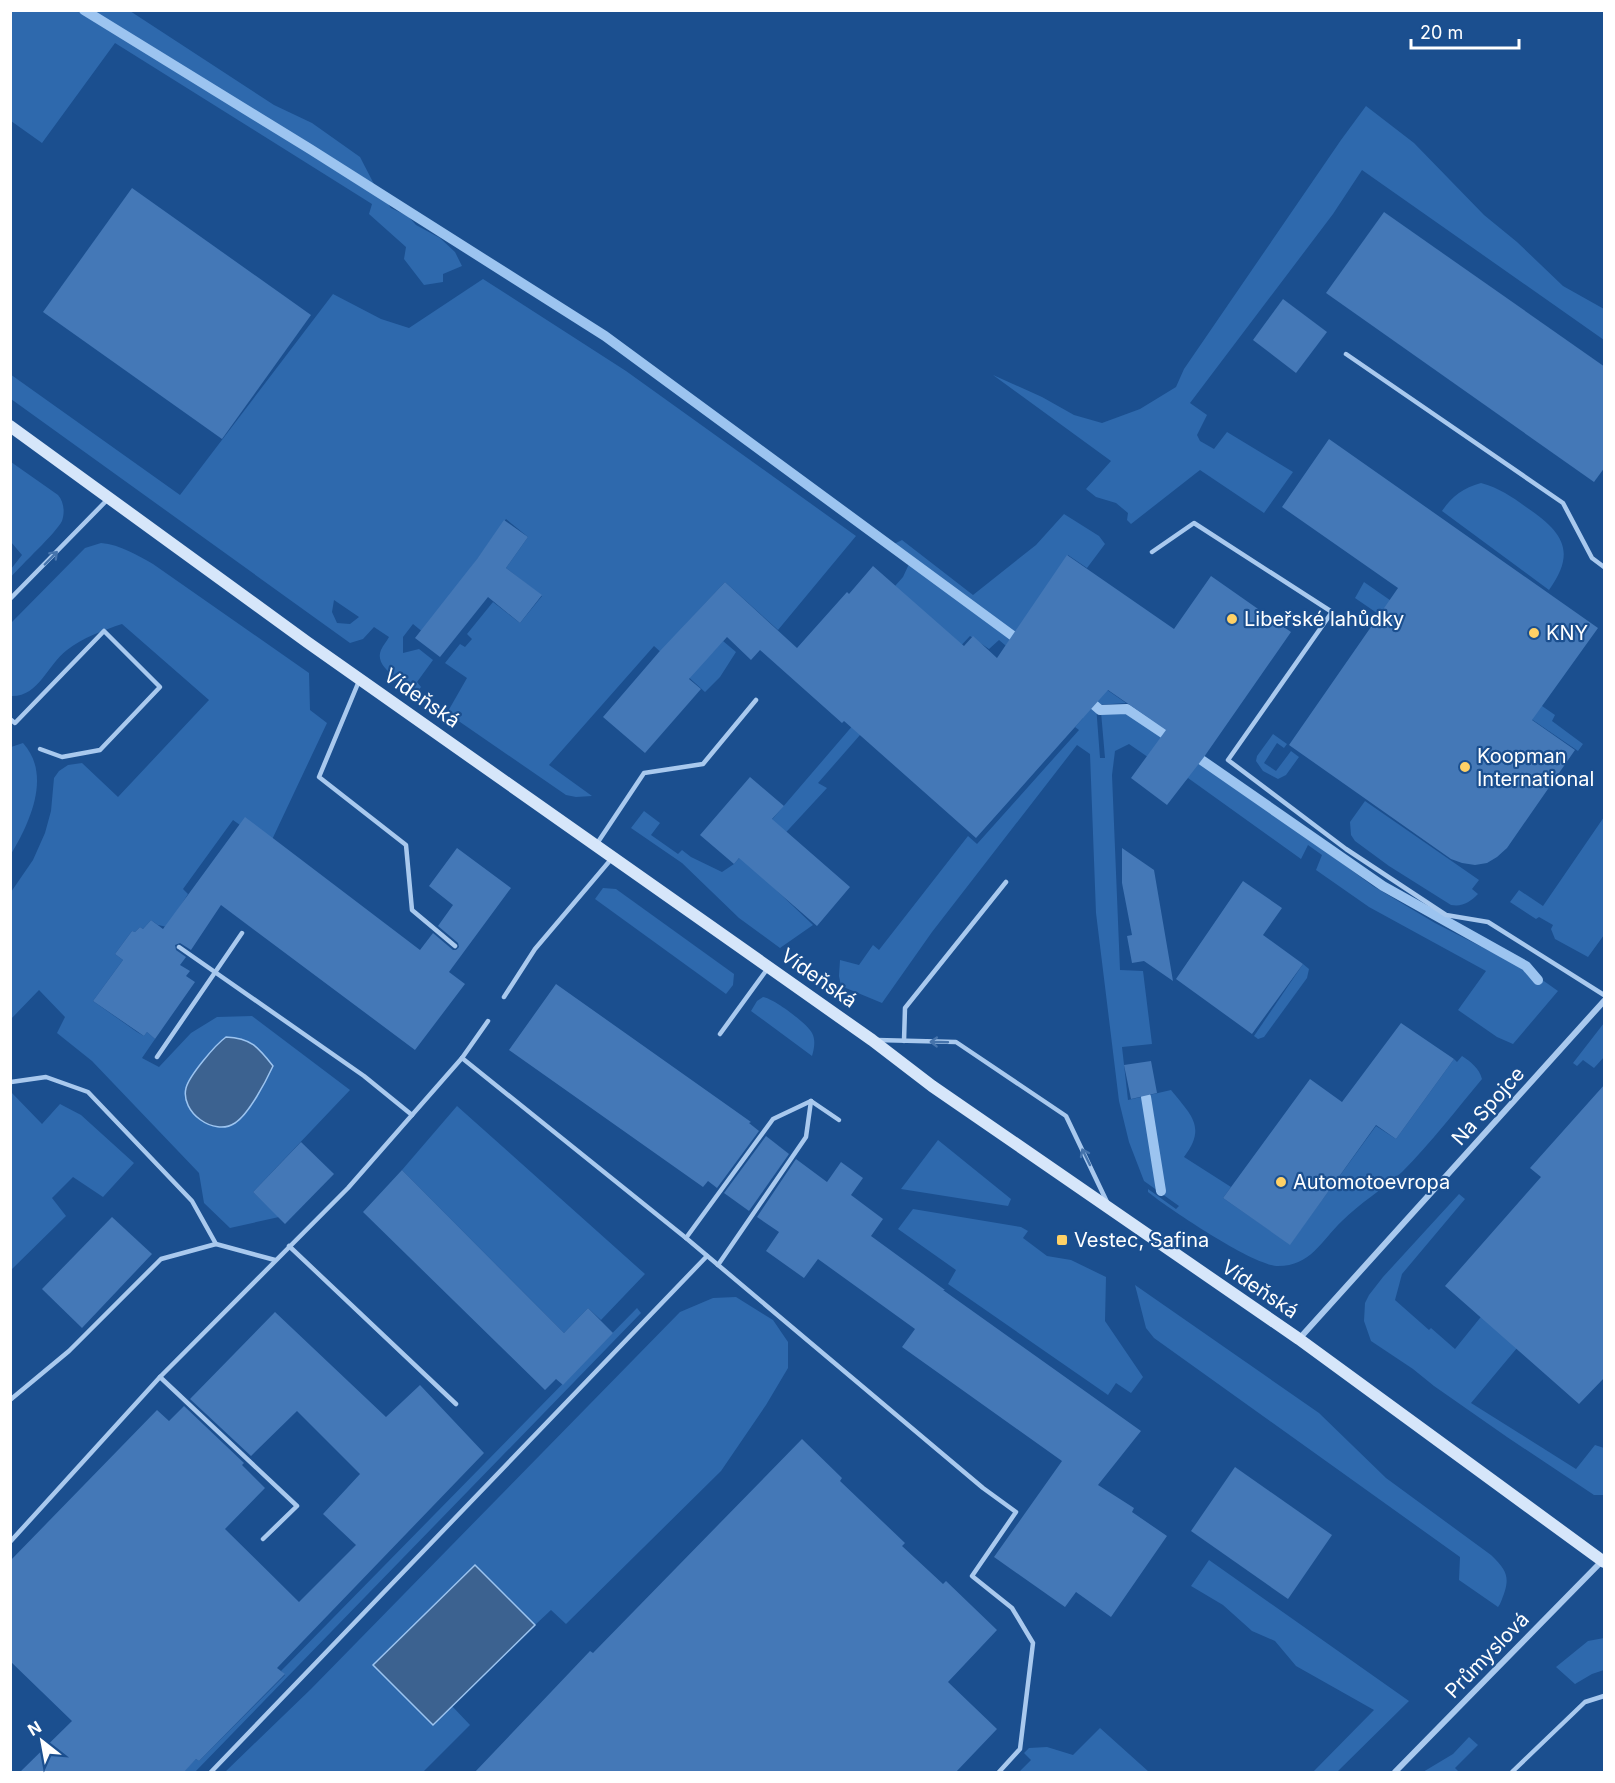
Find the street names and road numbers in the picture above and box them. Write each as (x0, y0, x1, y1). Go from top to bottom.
street label: Vídeňská (379, 663, 465, 733)
street label: Vídeňská (776, 943, 862, 1013)
street label: Na Spojce (1447, 1062, 1529, 1150)
street label: Vídeňská (1217, 1255, 1303, 1323)
street label: Průmyslová (1440, 1607, 1534, 1703)

